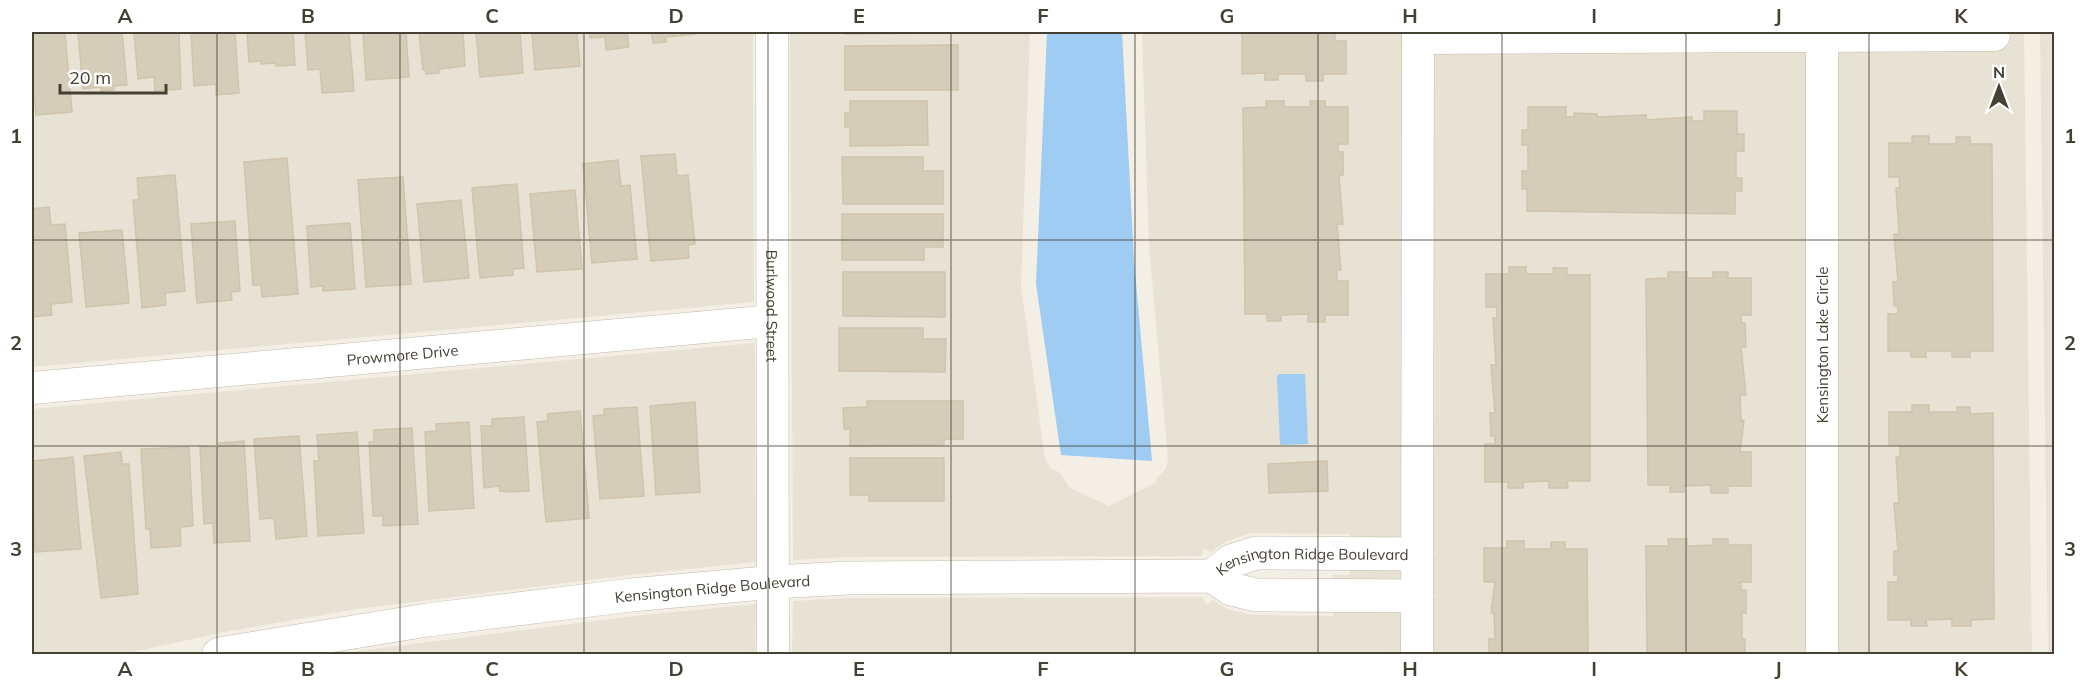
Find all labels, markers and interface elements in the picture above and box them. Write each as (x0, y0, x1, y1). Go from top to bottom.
text: A (118, 3, 133, 28)
text: B (301, 3, 315, 28)
text: C (485, 3, 499, 28)
text: D (668, 3, 684, 28)
text: E (853, 3, 865, 28)
text: F (1037, 3, 1049, 28)
text: G (1220, 3, 1234, 28)
text: H (1402, 3, 1418, 28)
text: I (1591, 3, 1597, 28)
text: J (1774, 3, 1782, 28)
text: K (1954, 3, 1968, 28)
scale bar (60, 57, 166, 95)
north arrow (1969, 57, 2029, 117)
text: N (1993, 62, 2005, 82)
text: 20 m (69, 66, 111, 89)
text: 1 (10, 123, 22, 148)
text: 1 (2064, 123, 2076, 148)
street label: Burlwood Street (763, 250, 782, 362)
street label: Kensington Lake Circle (1813, 267, 1832, 423)
text: 2 (10, 330, 22, 355)
text: 2 (2064, 330, 2076, 355)
street label: Prowmore Drive (346, 340, 459, 369)
text: 3 (10, 536, 22, 561)
text: 3 (2064, 536, 2076, 561)
street label: Kensington Ridge Boulevard (1212, 543, 1409, 579)
street label: Kensington Ridge Boulevard (614, 571, 811, 606)
text: A (118, 656, 133, 681)
text: B (301, 656, 315, 681)
text: C (485, 656, 499, 681)
text: D (668, 656, 684, 681)
text: E (853, 656, 865, 681)
text: F (1037, 656, 1049, 681)
text: G (1220, 656, 1234, 681)
text: H (1402, 656, 1418, 681)
text: I (1591, 656, 1597, 681)
text: J (1774, 656, 1782, 681)
text: K (1954, 656, 1968, 681)

